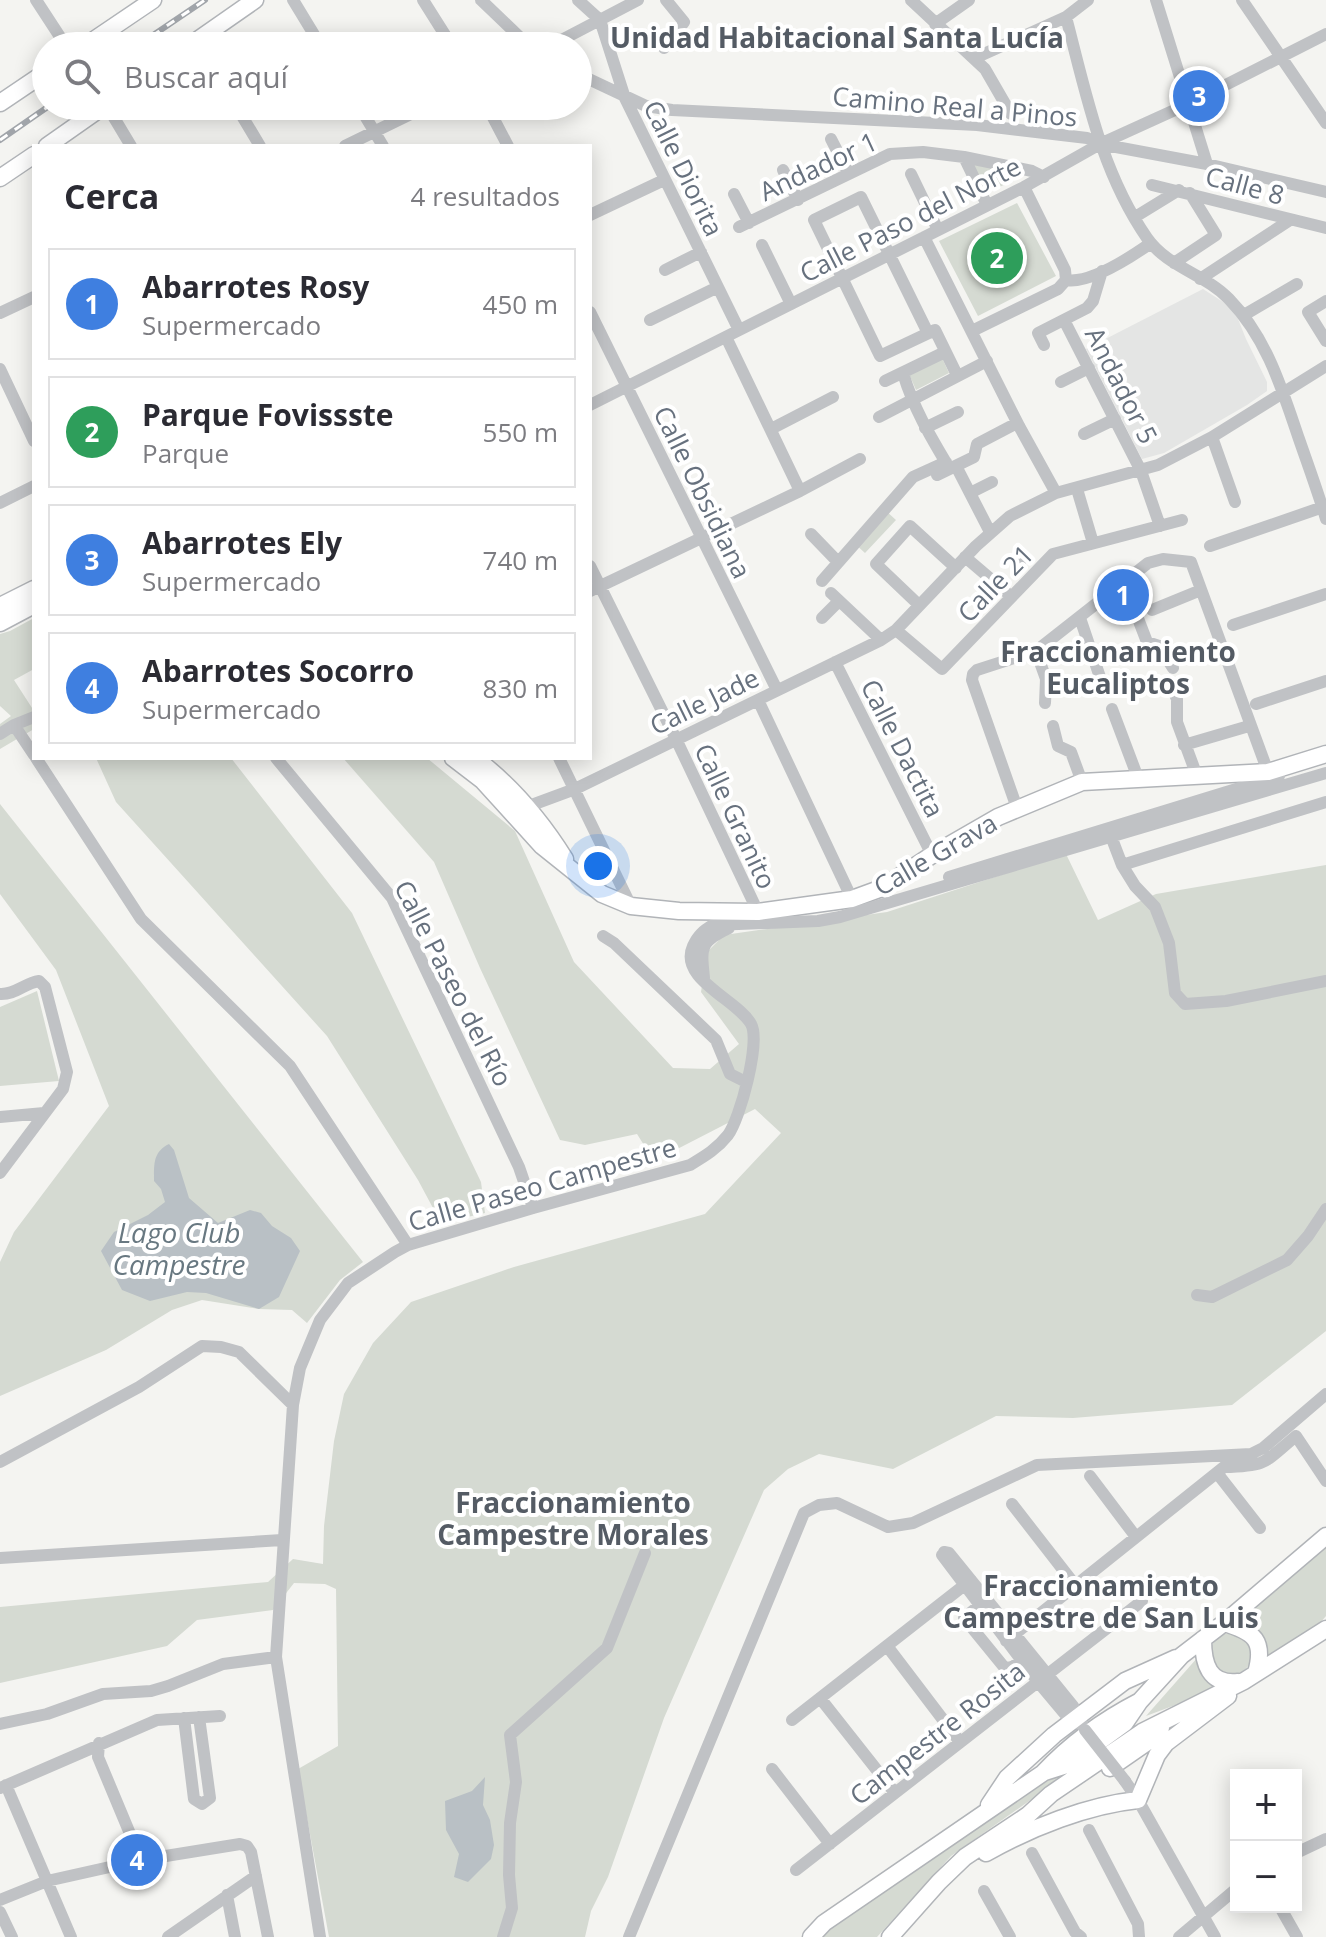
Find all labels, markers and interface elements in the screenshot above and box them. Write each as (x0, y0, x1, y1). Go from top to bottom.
district label: Unidad Habitacional Santa Lucía (610, 18, 1064, 56)
search box (32, 32, 592, 120)
icon: search (60, 54, 104, 98)
text: Buscar aquí (124, 56, 288, 97)
pin: 3 (1173, 66, 1225, 126)
street label: Camino Real a Pinos (831, 77, 1079, 135)
street label: Calle Diorita (636, 94, 732, 242)
street label: Andador 1 (753, 123, 883, 209)
street label: Calle Paso del Norte (793, 148, 1027, 290)
street label: Calle 8 (1202, 157, 1288, 213)
text: Cerca (64, 173, 159, 219)
text: 4 resultados (411, 178, 560, 214)
pin: 2 (971, 228, 1023, 288)
text: Abarrotes Rosy (142, 266, 369, 307)
text: 1 (85, 286, 99, 322)
text: 450 m (483, 286, 558, 322)
text: Supermercado (142, 307, 321, 343)
street label: Andador 5 (1077, 320, 1167, 450)
text: Parque Fovissste (142, 394, 394, 435)
street label: Calle Obsidiana (646, 400, 760, 584)
text: 2 (85, 414, 99, 450)
text: 550 m (483, 414, 558, 450)
text: Parque (142, 435, 229, 471)
text: Abarrotes Ely (142, 522, 342, 563)
street label: Calle 21 (949, 536, 1041, 630)
text: 3 (85, 542, 99, 578)
text: 740 m (483, 542, 558, 578)
text: Supermercado (142, 563, 321, 599)
pin: 1 (1097, 565, 1149, 625)
district label: Fraccionamiento Eucaliptos (1000, 632, 1236, 702)
text: Abarrotes Socorro (142, 650, 414, 691)
street label: Calle Jade (643, 659, 765, 743)
text: 4 (85, 670, 99, 706)
text: 830 m (483, 670, 558, 706)
street label: Calle Dactita (853, 673, 953, 823)
text: Supermercado (142, 691, 321, 727)
street label: Calle Granito (687, 737, 785, 895)
street label: Calle Grava (867, 804, 1003, 904)
your location (578, 846, 618, 886)
street label: Calle Paseo del Río (386, 874, 522, 1092)
street label: Calle Paseo Campestre (404, 1129, 680, 1239)
water label: Lago Club Campestre (112, 1213, 246, 1283)
district label: Fraccionamiento Campestre Morales (437, 1483, 709, 1553)
district label: Fraccionamiento Campestre de San Luis (943, 1566, 1259, 1636)
street label: Campestre Rosita (842, 1653, 1032, 1813)
map controls (1230, 1769, 1302, 1913)
button: + (1230, 1769, 1302, 1841)
pin: 4 (111, 1830, 163, 1890)
button: − (1230, 1841, 1302, 1913)

